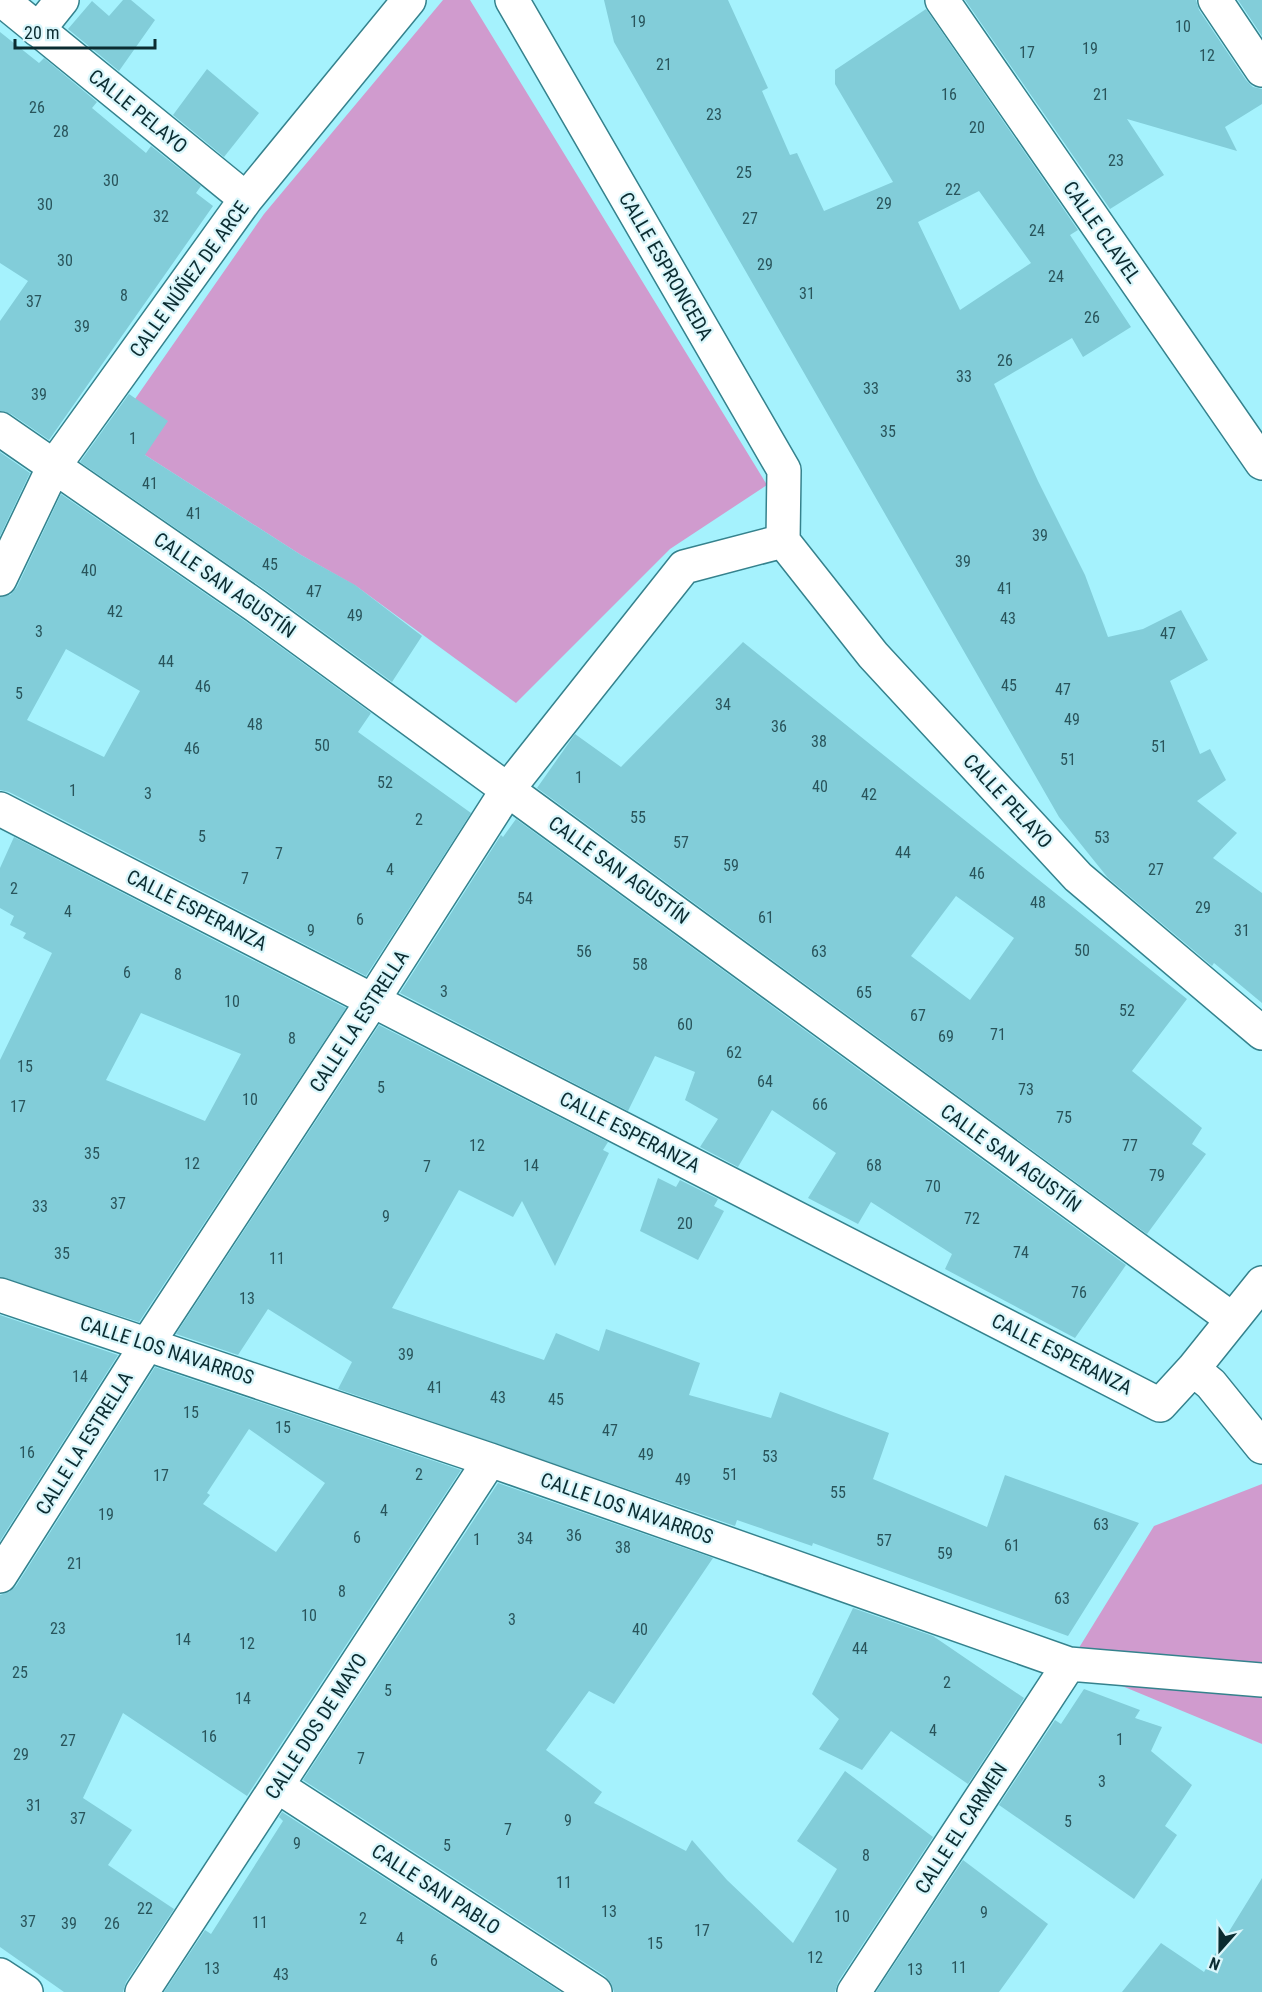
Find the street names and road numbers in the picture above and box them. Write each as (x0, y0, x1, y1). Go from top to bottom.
street label: CALLE PELAYO (84, 64, 192, 158)
street label: CALLE CLAVEL (1058, 176, 1146, 288)
street label: CALLE ESPRONCEDA (614, 188, 718, 345)
street label: CALLE NÚÑEZ DE ARCE (124, 196, 254, 362)
street label: CALLE SAN AGUSTÍN (149, 527, 301, 643)
street label: CALLE PELAYO (958, 749, 1058, 853)
street label: CALLE SAN AGUSTÍN (544, 811, 694, 929)
street label: CALLE ESPERANZA (123, 864, 272, 956)
street label: CALLE LA ESTRELLA (304, 945, 414, 1096)
street label: CALLE ESPERANZA (556, 1086, 705, 1178)
street label: CALLE SAN AGUSTÍN (936, 1099, 1086, 1217)
street label: CALLE ESPERANZA (988, 1308, 1137, 1400)
street label: CALLE LOS NAVARROS (77, 1311, 257, 1389)
street label: CALLE LA ESTRELLA (30, 1367, 138, 1519)
street label: CALLE LOS NAVARROS (537, 1467, 717, 1549)
street label: CALLE DOS DE MAYO (260, 1649, 372, 1803)
street label: CALLE EL CARMEN (910, 1758, 1012, 1898)
street label: CALLE SAN PABLO (367, 1839, 505, 1939)

